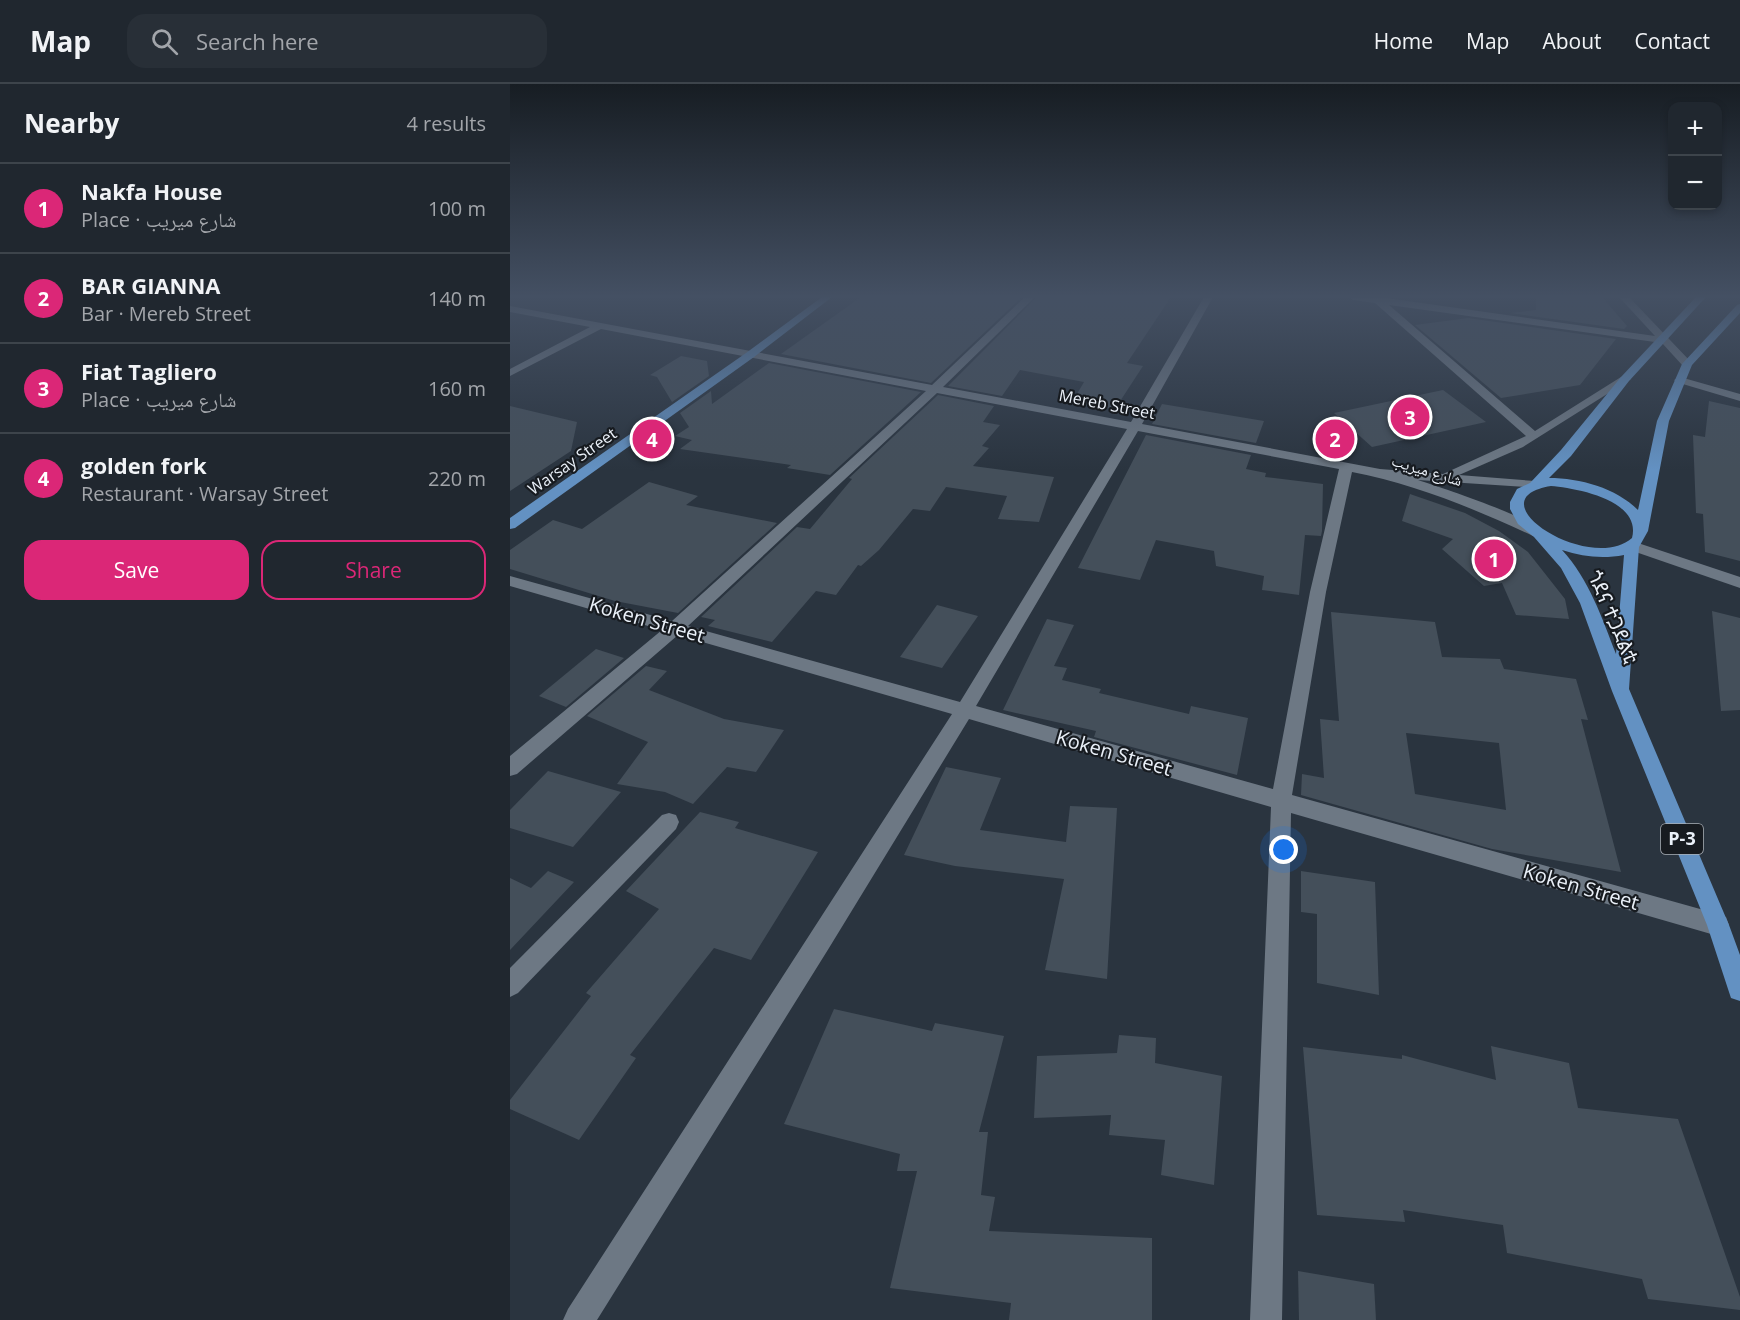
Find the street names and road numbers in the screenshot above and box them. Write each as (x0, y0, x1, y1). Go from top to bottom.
street label: Mereb Street (1057, 384, 1157, 424)
street label: Warsay Street (523, 422, 621, 500)
street label: شارع ميريب (1389, 449, 1465, 491)
street label: ጎደና ተጋደልቲ (1582, 566, 1645, 668)
street label: Koken Street (586, 590, 708, 649)
street label: Koken Street (1053, 723, 1175, 782)
road number: P-3 (1661, 824, 1703, 854)
street label: Koken Street (1520, 857, 1642, 916)

